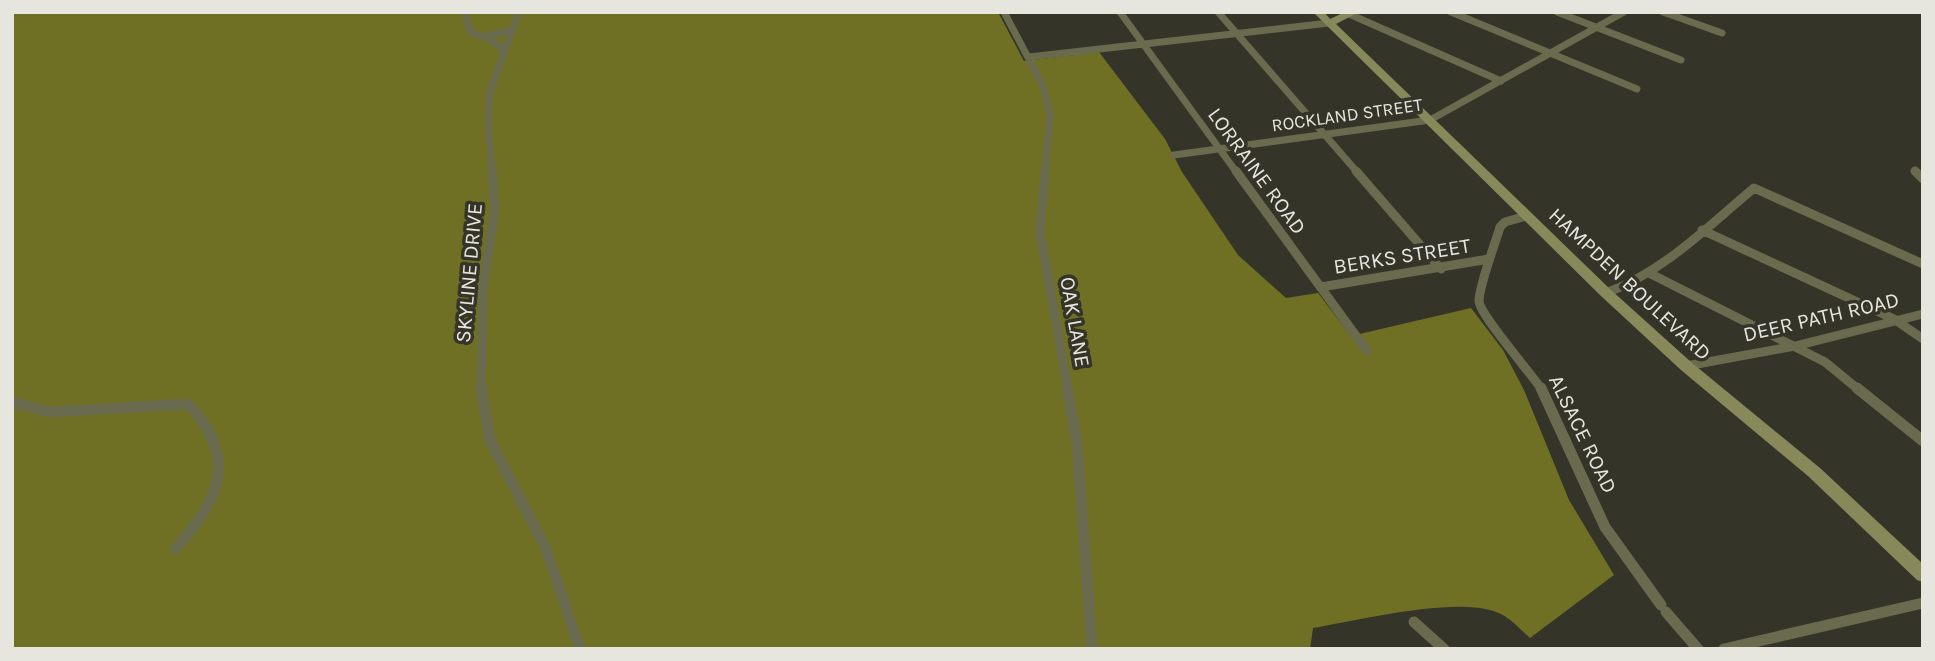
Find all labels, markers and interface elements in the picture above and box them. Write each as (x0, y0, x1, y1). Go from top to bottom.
street label: ROCKLAND STREET (1270, 94, 1424, 136)
street label: LORRAINE ROAD (1203, 103, 1311, 239)
street label: SKYLINE DRIVE (451, 202, 487, 344)
street label: HAMPDEN BOULEVARD (1544, 203, 1716, 365)
street label: BERKS STREET (1332, 233, 1473, 279)
street label: OAK LANE (1055, 275, 1095, 369)
street label: DEER PATH ROAD (1741, 287, 1901, 347)
street label: ALSACE ROAD (1544, 371, 1622, 497)

